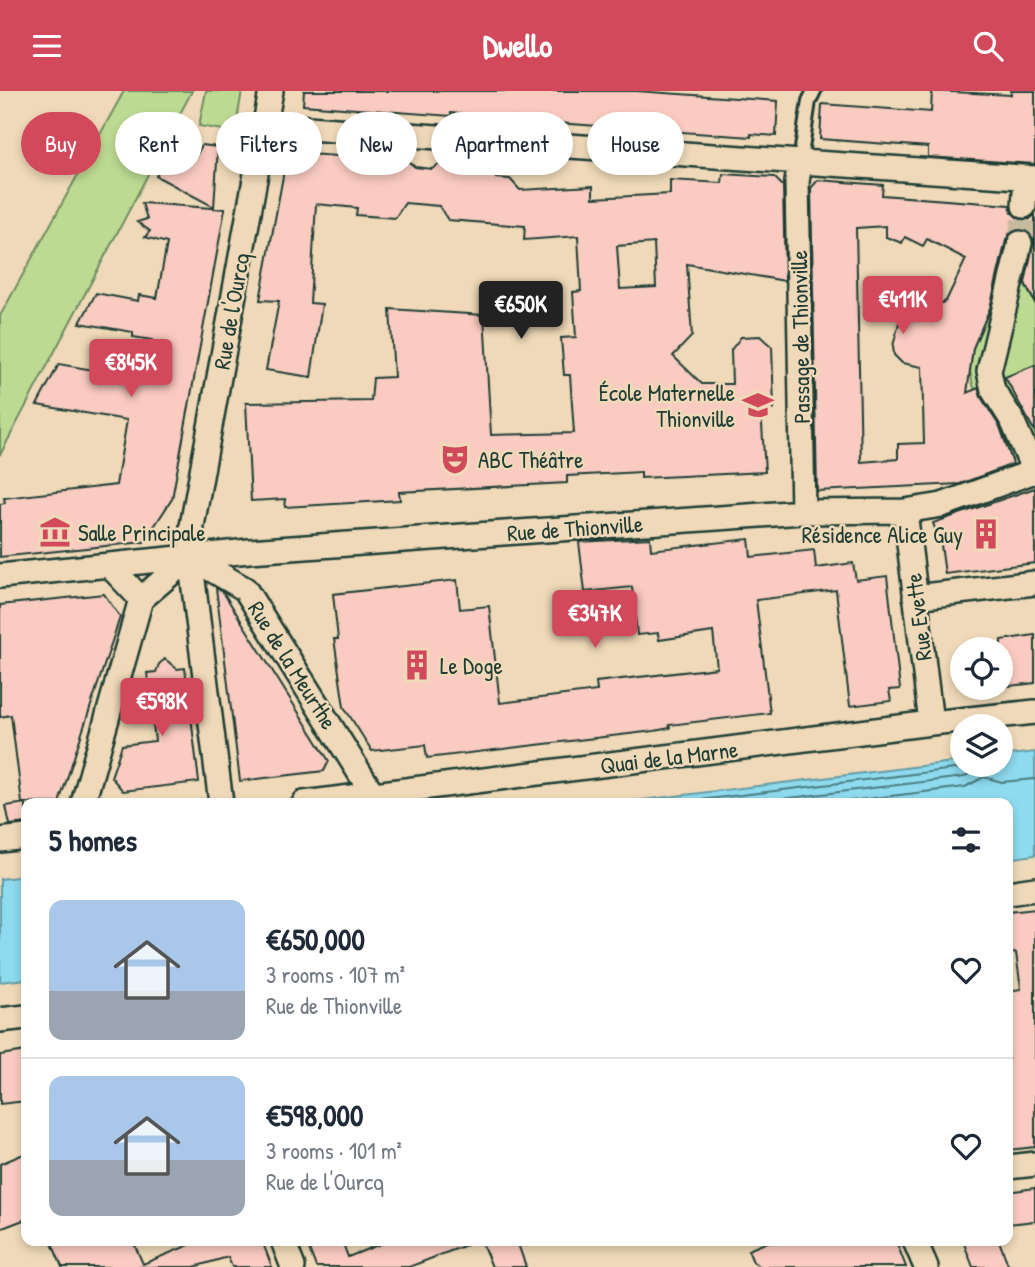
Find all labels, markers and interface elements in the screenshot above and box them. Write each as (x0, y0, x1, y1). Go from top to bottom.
text: Dwello (483, 24, 552, 67)
icon: menu (28, 27, 66, 65)
icon: search (969, 27, 1007, 65)
chip: Buy (21, 112, 101, 175)
chip: Rent (115, 112, 202, 175)
chip: Filters (216, 112, 322, 175)
chip: New (336, 112, 417, 175)
chip: Apartment (431, 112, 573, 175)
chip: House (587, 112, 684, 175)
street label: Rue de l'Ourcq (206, 250, 257, 372)
street label: Passage de Thionville (783, 250, 817, 424)
pin: €411K (854, 277, 952, 336)
pin: €650K (472, 281, 570, 341)
text: €411K (879, 283, 927, 314)
text: €650K (495, 288, 547, 319)
pin: €845K (82, 339, 180, 399)
text: €845K (105, 346, 157, 377)
place label: École Maternelle Thionville (599, 377, 735, 434)
school or university icon: École Maternelle Thionville (741, 388, 775, 422)
theatre icon: ABC Théâtre (438, 442, 472, 476)
place label: ABC Théâtre (478, 444, 583, 475)
street label: Rue de Thionville (506, 508, 644, 548)
museum icon: Salle Principale (38, 515, 72, 549)
place label: Salle Principale (78, 517, 206, 548)
building icon: Résidence Alice Guy (969, 517, 1003, 551)
place label: Résidence Alice Guy (802, 519, 963, 550)
street label: Rue Evette (897, 572, 939, 662)
pin: €347K (546, 591, 644, 650)
street label: Rue de la Meurthe (241, 595, 345, 735)
text: €347K (568, 597, 622, 628)
map controls (950, 637, 1013, 777)
button: locate (950, 637, 1013, 700)
building icon: Le Doge (400, 648, 434, 682)
place label: Le Doge (440, 650, 503, 681)
pin: €598K (113, 679, 211, 738)
text: €598K (136, 685, 188, 716)
button: layers (950, 714, 1013, 777)
street label: Quai de la Marne (598, 733, 740, 781)
text: 5 homes (49, 820, 137, 860)
icon: filters (947, 821, 985, 859)
text: €650,000 (266, 919, 365, 959)
icon: home (105, 928, 189, 1012)
icon: heart (947, 951, 985, 989)
text: 3 rooms · 107 m² (266, 959, 405, 990)
text: Rue de Thionville (266, 990, 402, 1021)
text: €598,000 (266, 1095, 364, 1135)
icon: home (105, 1104, 189, 1188)
icon: heart (947, 1127, 985, 1165)
text: 3 rooms · 101 m² (266, 1135, 402, 1166)
text: Rue de l'Ourcq (266, 1166, 384, 1197)

